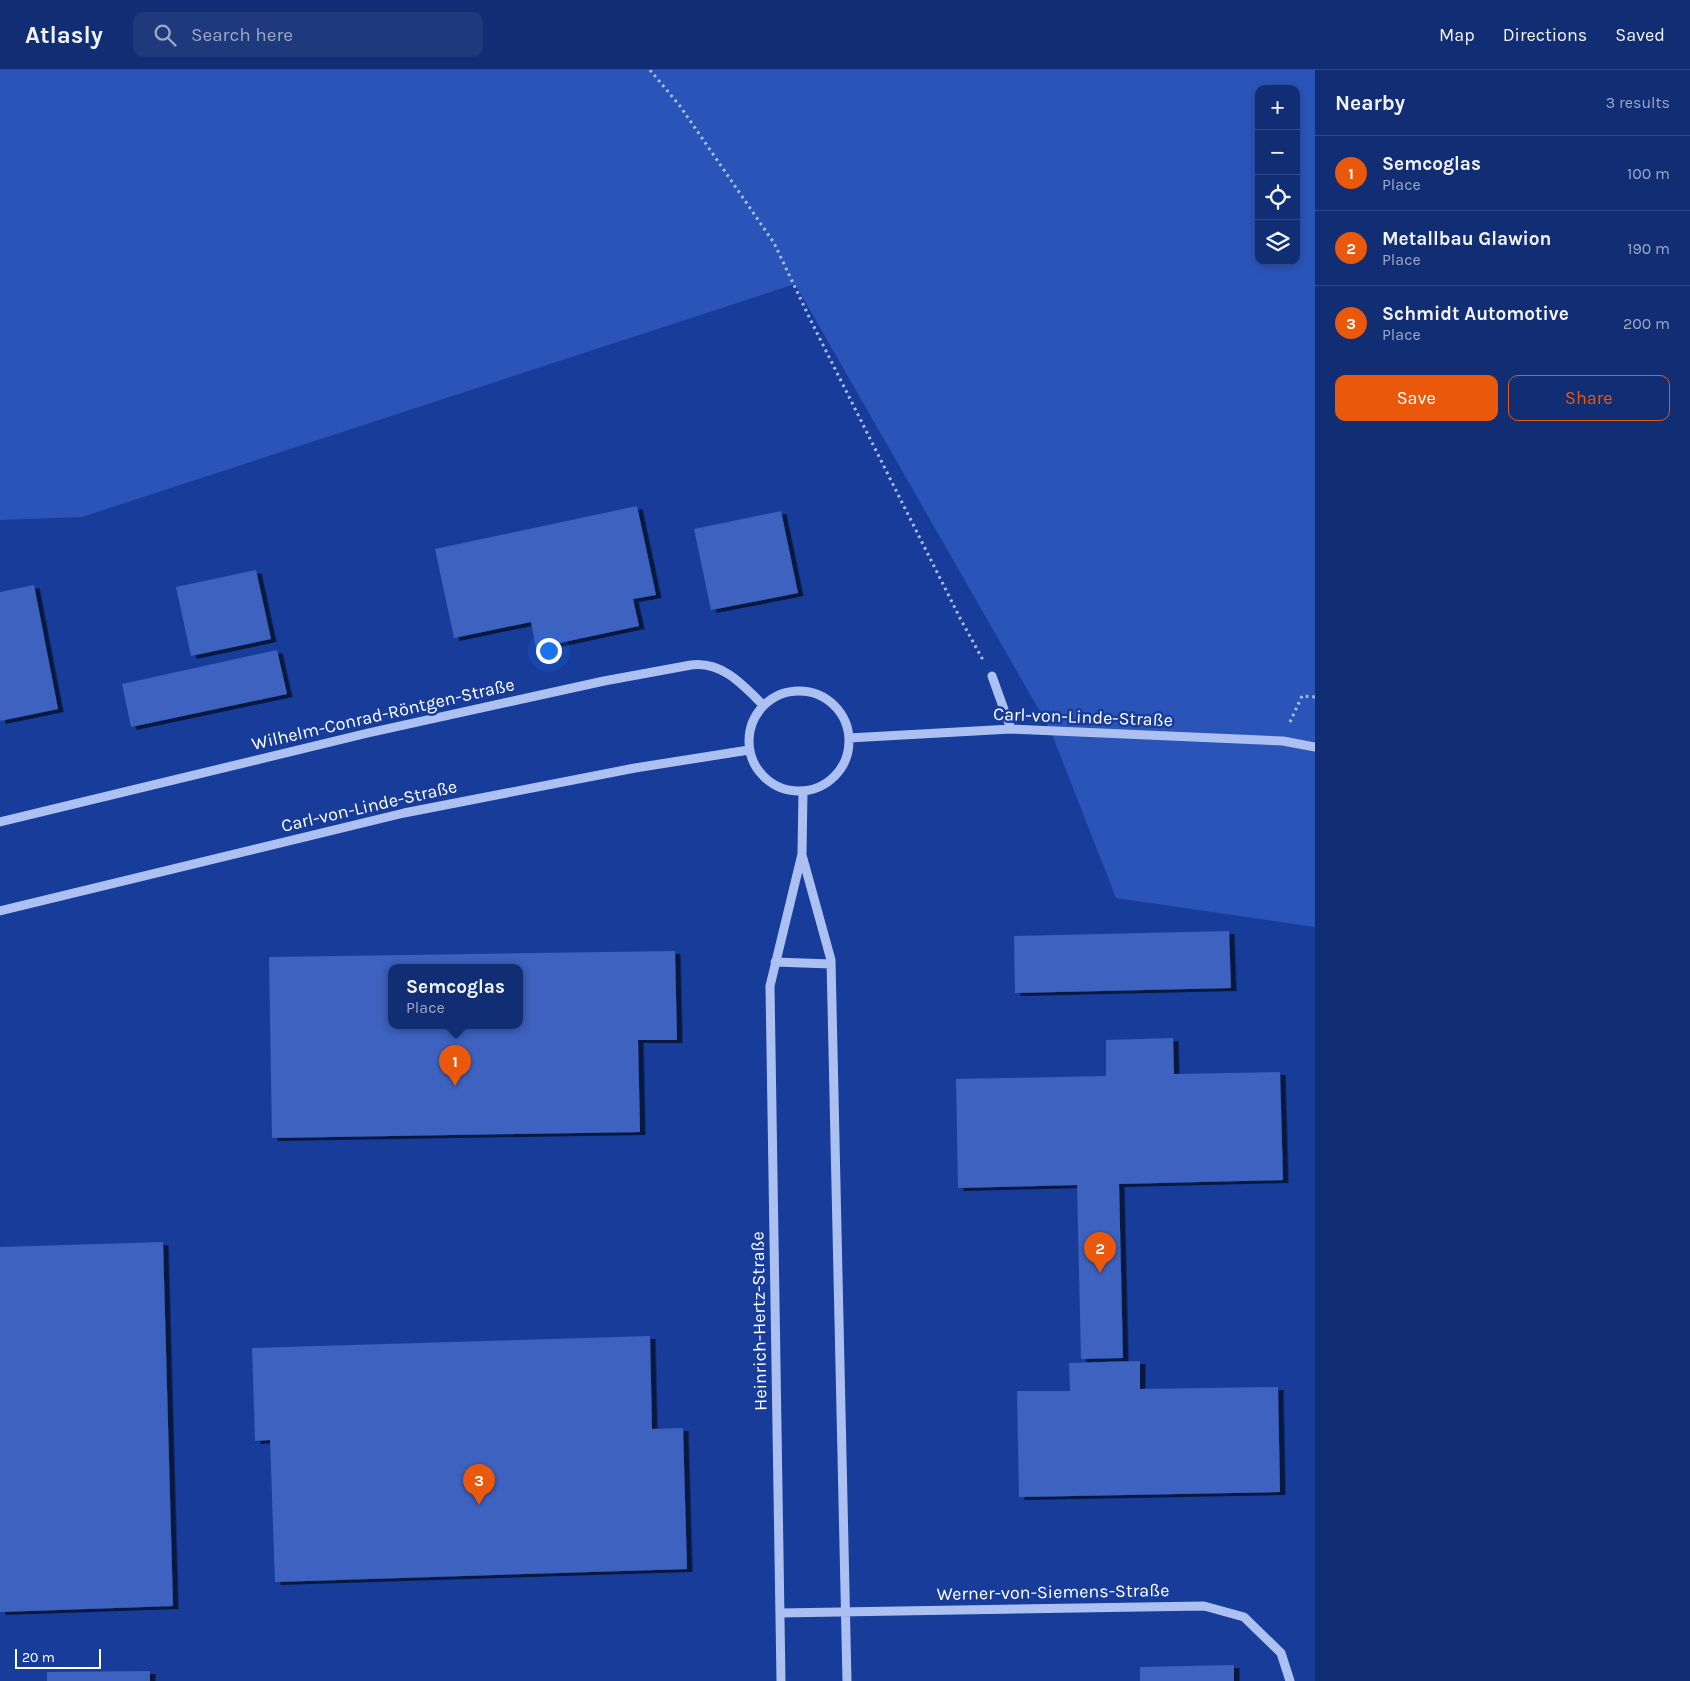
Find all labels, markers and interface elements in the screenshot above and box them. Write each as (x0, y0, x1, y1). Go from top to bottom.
search box (133, 12, 483, 57)
text: Atlasly (25, 21, 103, 49)
icon: search (151, 21, 179, 49)
text: Search here (191, 24, 293, 46)
text: Map (1439, 24, 1475, 46)
text: Directions (1503, 24, 1587, 46)
text: Saved (1615, 24, 1665, 46)
map controls (1255, 85, 1300, 265)
button: + (1255, 85, 1300, 130)
text: Nearby (1335, 91, 1405, 115)
text: 3 results (1606, 93, 1670, 112)
button: − (1255, 130, 1300, 175)
text: Semcoglas (1382, 153, 1481, 175)
text: 1 (1348, 164, 1354, 183)
text: 100 m (1627, 164, 1670, 183)
button: locate (1255, 175, 1300, 220)
text: Place (1382, 175, 1421, 194)
button: layers (1255, 220, 1300, 265)
text: Metallbau Glawion (1382, 228, 1551, 250)
text: 2 (1346, 239, 1356, 258)
text: 190 m (1627, 239, 1670, 258)
text: Place (1382, 250, 1421, 269)
text: Schmidt Automotive (1382, 303, 1569, 325)
text: 3 (1346, 314, 1356, 333)
text: 200 m (1623, 314, 1670, 333)
text: Place (1382, 325, 1421, 344)
button: Save (1335, 375, 1498, 421)
button: Share (1508, 375, 1670, 421)
your location (536, 638, 562, 664)
street label: Wilhelm-Conrad-Röntgen-Straße (249, 673, 517, 755)
street label: Carl-von-Linde-Straße (993, 703, 1173, 731)
street label: Carl-von-Linde-Straße (279, 775, 459, 837)
popup (388, 964, 523, 1029)
text: Semcoglas (406, 976, 505, 998)
text: Place (406, 998, 445, 1017)
pin: 1 (439, 1045, 471, 1086)
street label: Heinrich-Hertz-Straße (746, 1231, 772, 1411)
pin: 2 (1084, 1232, 1116, 1273)
pin: 3 (463, 1464, 495, 1505)
street label: Werner-von-Siemens-Straße (936, 1579, 1170, 1605)
scale bar (15, 1646, 101, 1669)
text: 20 m (22, 1649, 55, 1666)

